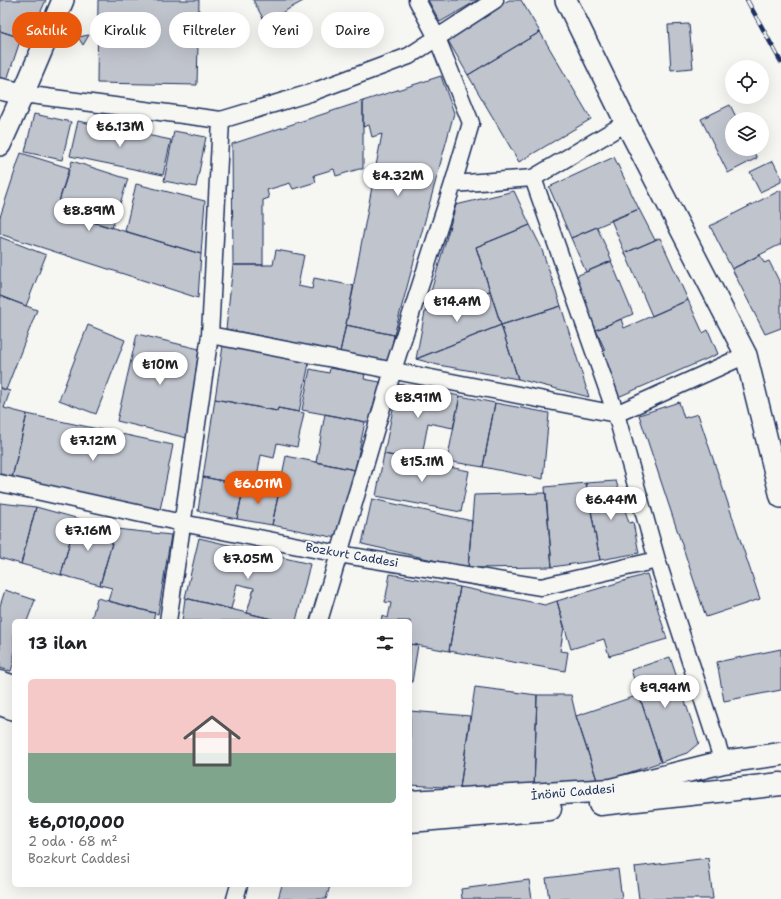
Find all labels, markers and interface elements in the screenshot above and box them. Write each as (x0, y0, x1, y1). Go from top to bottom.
chip: Satılık (12, 12, 82, 48)
chip: Kiralık (90, 12, 161, 48)
chip: Filtreler (169, 12, 250, 48)
chip: Yeni (258, 12, 313, 48)
chip: Daire (321, 12, 384, 48)
map controls (725, 60, 769, 156)
button: locate (725, 60, 769, 104)
button: layers (725, 112, 769, 156)
pin: ₺6.13M (87, 114, 153, 148)
text: ₺6.13M (96, 118, 144, 135)
pin: ₺4.32M (365, 163, 431, 197)
text: ₺4.32M (372, 167, 424, 184)
pin: ₺8.89M (56, 198, 122, 232)
text: ₺8.89M (63, 202, 115, 219)
pin: ₺14.4M (424, 289, 490, 323)
text: ₺14.4M (433, 293, 481, 310)
pin: ₺10M (136, 352, 184, 386)
text: ₺10M (142, 356, 178, 373)
pin: ₺8.91M (385, 385, 451, 419)
text: ₺8.91M (394, 389, 442, 406)
pin: ₺7.12M (60, 428, 126, 462)
text: ₺7.12M (69, 432, 117, 449)
pin: ₺15.1M (389, 449, 455, 483)
text: ₺15.1M (400, 453, 444, 470)
pin: ₺6.01M (225, 471, 291, 505)
text: ₺6.01M (233, 475, 283, 492)
pin: ₺6.44M (578, 487, 644, 521)
text: ₺6.44M (585, 491, 637, 508)
pin: ₺7.16M (55, 518, 121, 552)
text: ₺7.16M (64, 522, 112, 539)
street label: Bozkurt Caddesi (304, 539, 400, 571)
pin: ₺7.05M (215, 546, 281, 580)
text: ₺7.05M (223, 550, 273, 567)
text: 13 ilan (28, 632, 87, 654)
icon: filters (374, 632, 396, 654)
pin: ₺9.94M (632, 675, 698, 709)
text: ₺9.94M (639, 679, 691, 696)
icon: home (176, 705, 248, 777)
street label: İnönü Caddesi (530, 780, 616, 804)
text: ₺6,010,000 (28, 811, 125, 833)
text: 2 oda · 68 m² (28, 833, 118, 850)
text: Bozkurt Caddesi (28, 850, 130, 867)

